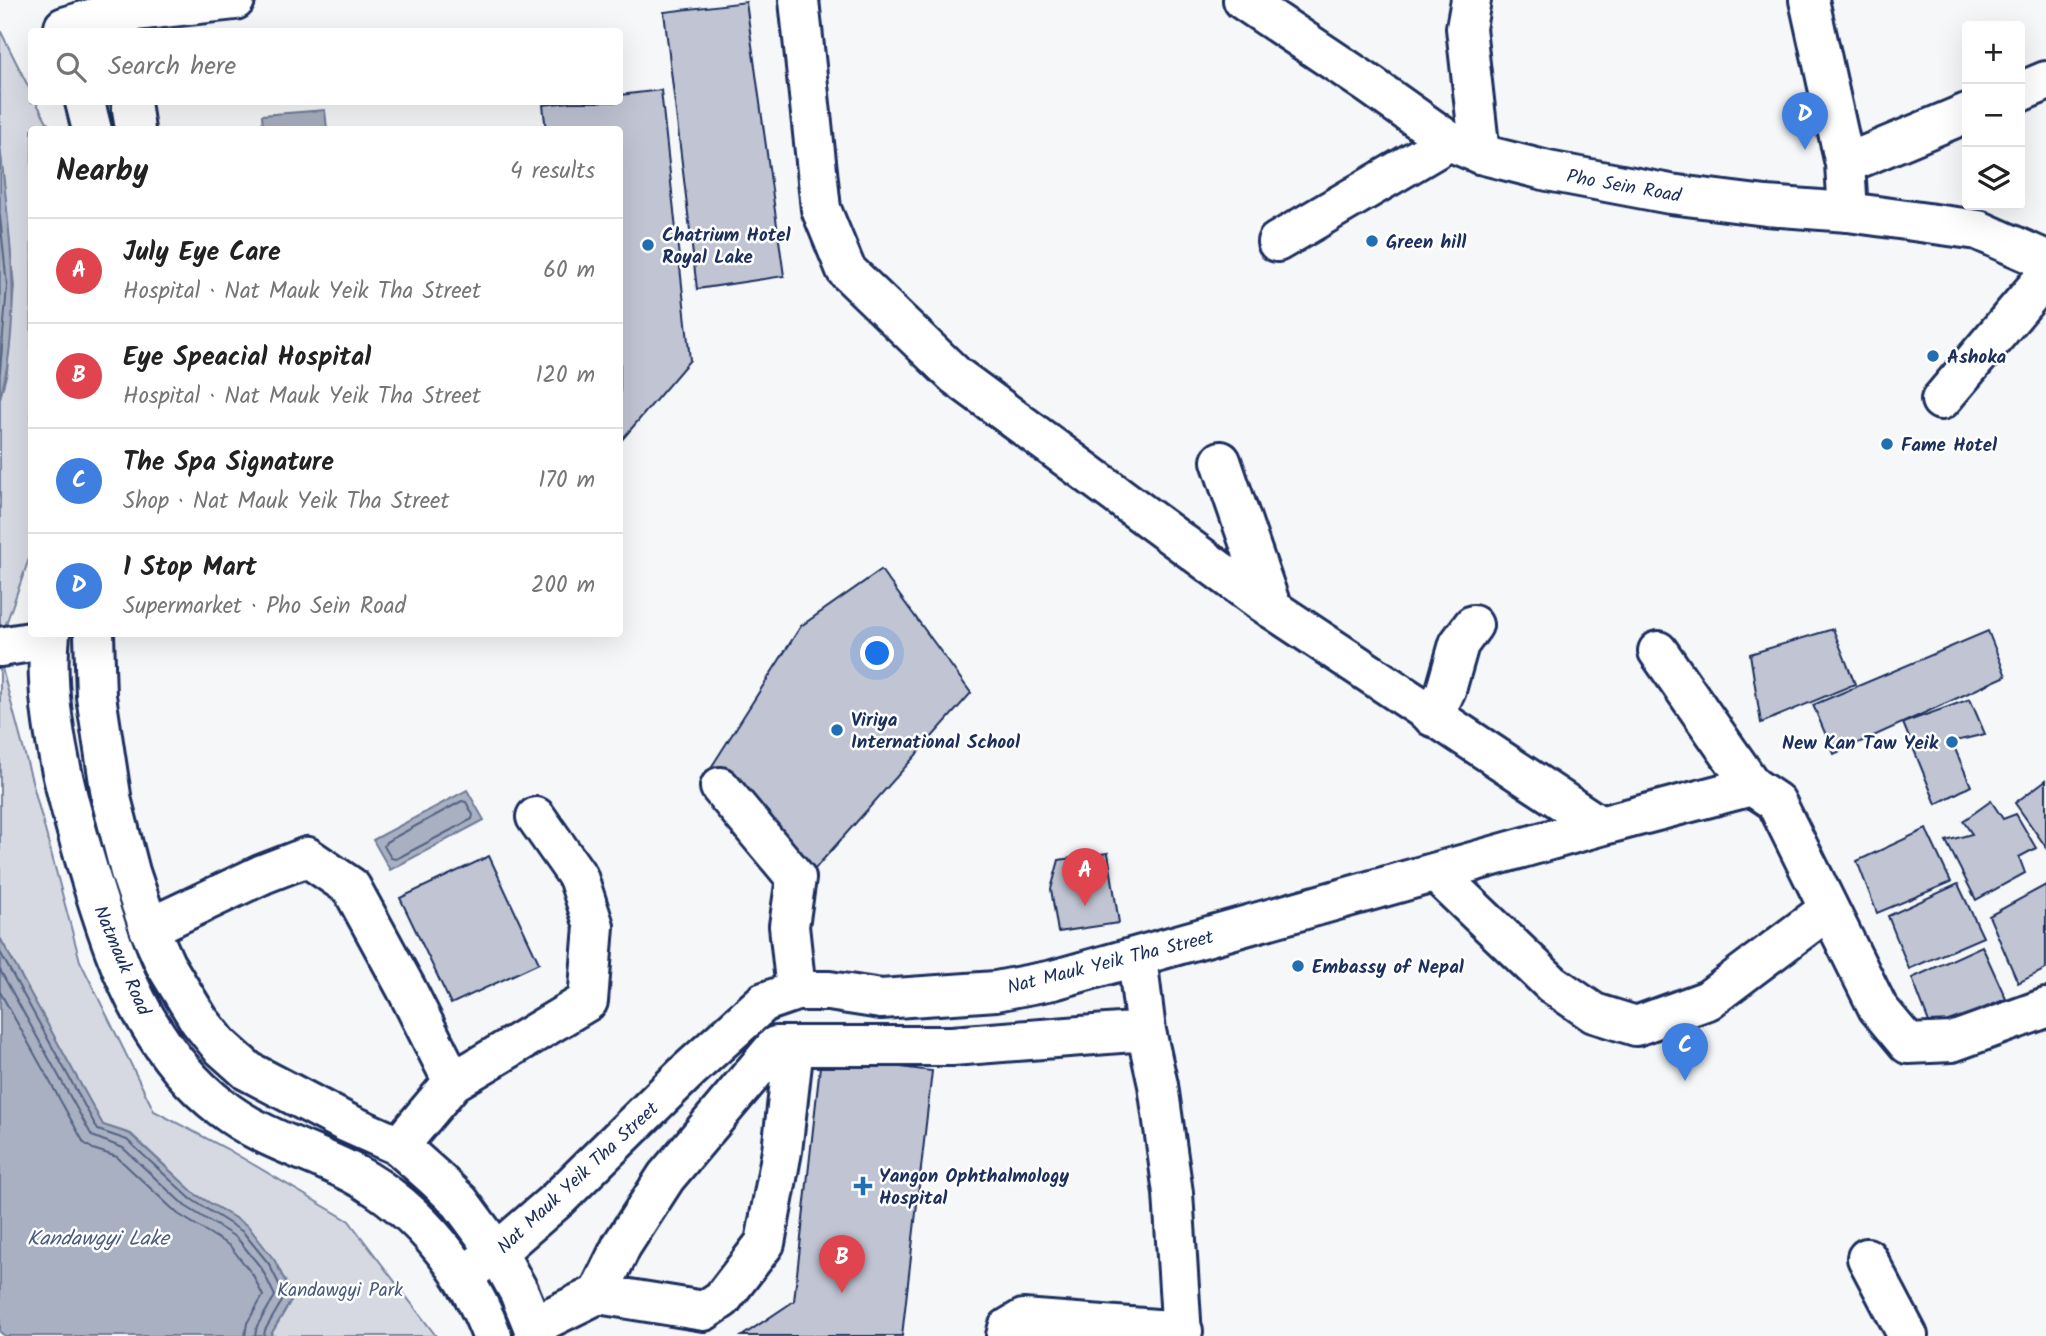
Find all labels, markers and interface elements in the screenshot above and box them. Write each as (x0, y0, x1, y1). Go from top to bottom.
map controls (1962, 21, 2025, 210)
button: + (1962, 21, 2025, 84)
search box (28, 28, 623, 105)
text: Search here (108, 46, 236, 88)
icon: search (52, 48, 90, 86)
button: − (1962, 84, 2025, 147)
pin: D (1782, 92, 1828, 150)
button: layers (1962, 147, 2025, 210)
text: Nearby (56, 148, 148, 196)
text: 4 results (510, 154, 595, 190)
street label: Pho Sein Road (1564, 162, 1684, 212)
place label: Chatrium Hotel Royal Lake (662, 221, 791, 273)
place label: Green hill (1386, 228, 1467, 258)
text: July Eye Care (123, 232, 281, 274)
marker: Green hill (1364, 233, 1380, 249)
marker: Chatrium Hotel Royal Lake (640, 237, 656, 253)
text: A (72, 253, 86, 289)
text: 60 m (543, 253, 595, 289)
text: Hospital · Nat Mauk Yeik Tha Street (123, 274, 481, 310)
text: Eye Speacial Hospital (123, 337, 371, 379)
place label: Ashoka (1947, 343, 2007, 373)
marker: Ashoka (1925, 348, 1941, 364)
text: B (72, 358, 86, 394)
text: 120 m (535, 358, 595, 394)
text: Hospital · Nat Mauk Yeik Tha Street (123, 379, 481, 415)
place label: Fame Hotel (1901, 431, 1998, 461)
marker: Fame Hotel (1879, 436, 1895, 452)
text: The Spa Signature (123, 442, 334, 484)
text: C (72, 463, 86, 499)
text: 170 m (538, 463, 595, 499)
text: Shop · Nat Mauk Yeik Tha Street (123, 484, 449, 520)
text: 1 Stop Mart (123, 547, 257, 589)
text: D (71, 568, 87, 604)
text: 200 m (531, 568, 595, 604)
text: Supermarket · Pho Sein Road (123, 589, 406, 625)
your location (860, 636, 894, 670)
place label: Viriya International School (851, 706, 1021, 758)
marker: Viriya International School (829, 722, 845, 738)
place label: New Kan Taw Yeik (1782, 729, 1939, 759)
marker: New Kan Taw Yeik (1944, 734, 1960, 750)
pin: A (1062, 848, 1108, 906)
street label: Natmauk Road (85, 901, 158, 1021)
street label: Nat Mauk Yeik Tha Street (1004, 923, 1218, 1003)
place label: Embassy of Nepal (1312, 953, 1465, 983)
marker: Embassy of Nepal (1290, 958, 1306, 974)
pin: C (1662, 1023, 1708, 1081)
street label: Nat Mauk Yeik Tha Street (491, 1095, 667, 1262)
place label: Yangon Ophthalmology Hospital (879, 1162, 1069, 1214)
marker: Yangon Ophthalmology Hospital (853, 1176, 873, 1196)
water label: Kandawgyi Lake (27, 1223, 171, 1256)
pin: B (819, 1235, 865, 1293)
park label: Kandawgyi Park (277, 1276, 403, 1306)

